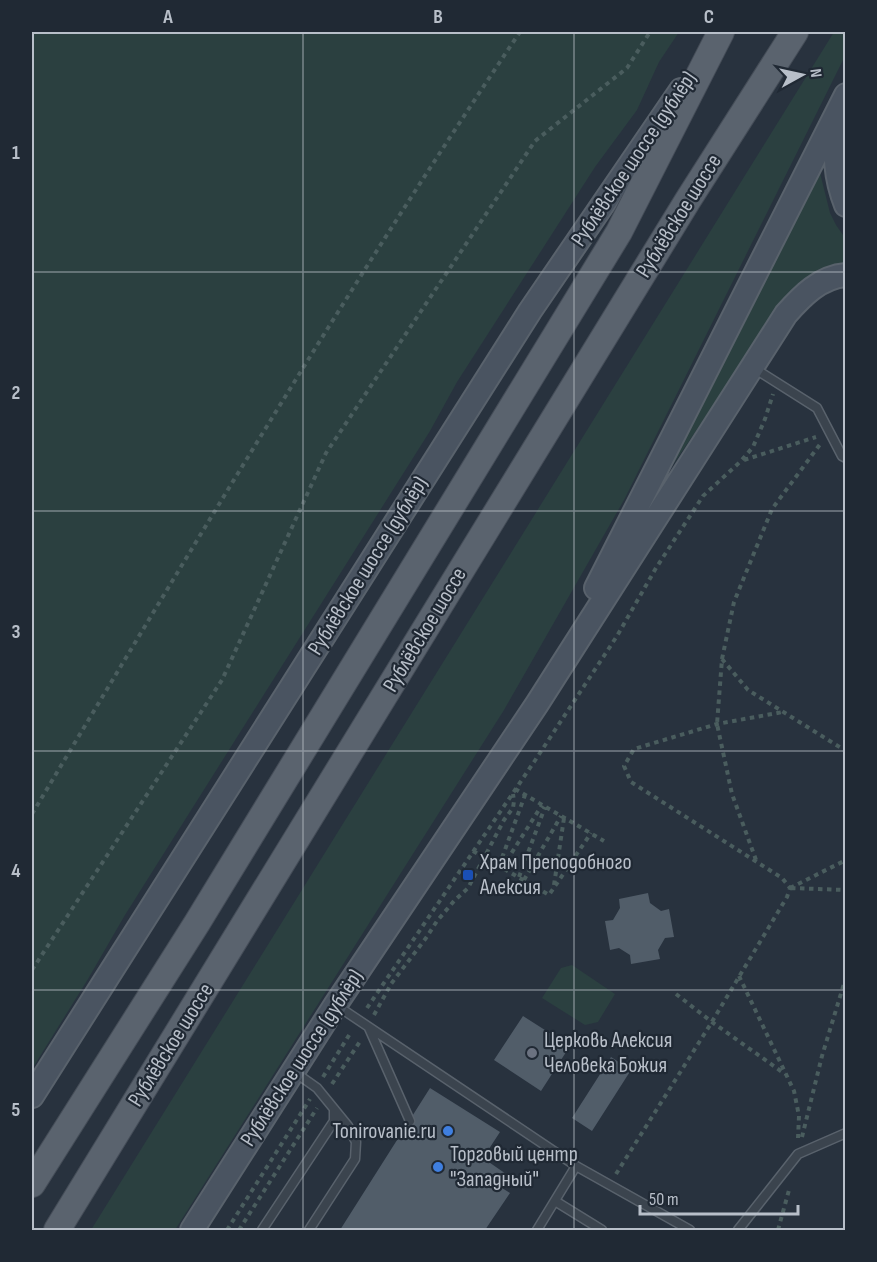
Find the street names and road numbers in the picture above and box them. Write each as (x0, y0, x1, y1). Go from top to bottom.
street label: Рублёвское шоссе (дублёр) (566, 66, 702, 252)
street label: Рублёвское шоссе (631, 150, 727, 282)
street label: Рублёвское шоссе (дублёр) (302, 472, 434, 660)
street label: Рублёвское шоссе (378, 563, 472, 697)
street label: Рублёвское шоссе (дублёр) (235, 964, 369, 1152)
street label: Рублёвское шоссе (122, 978, 220, 1112)

